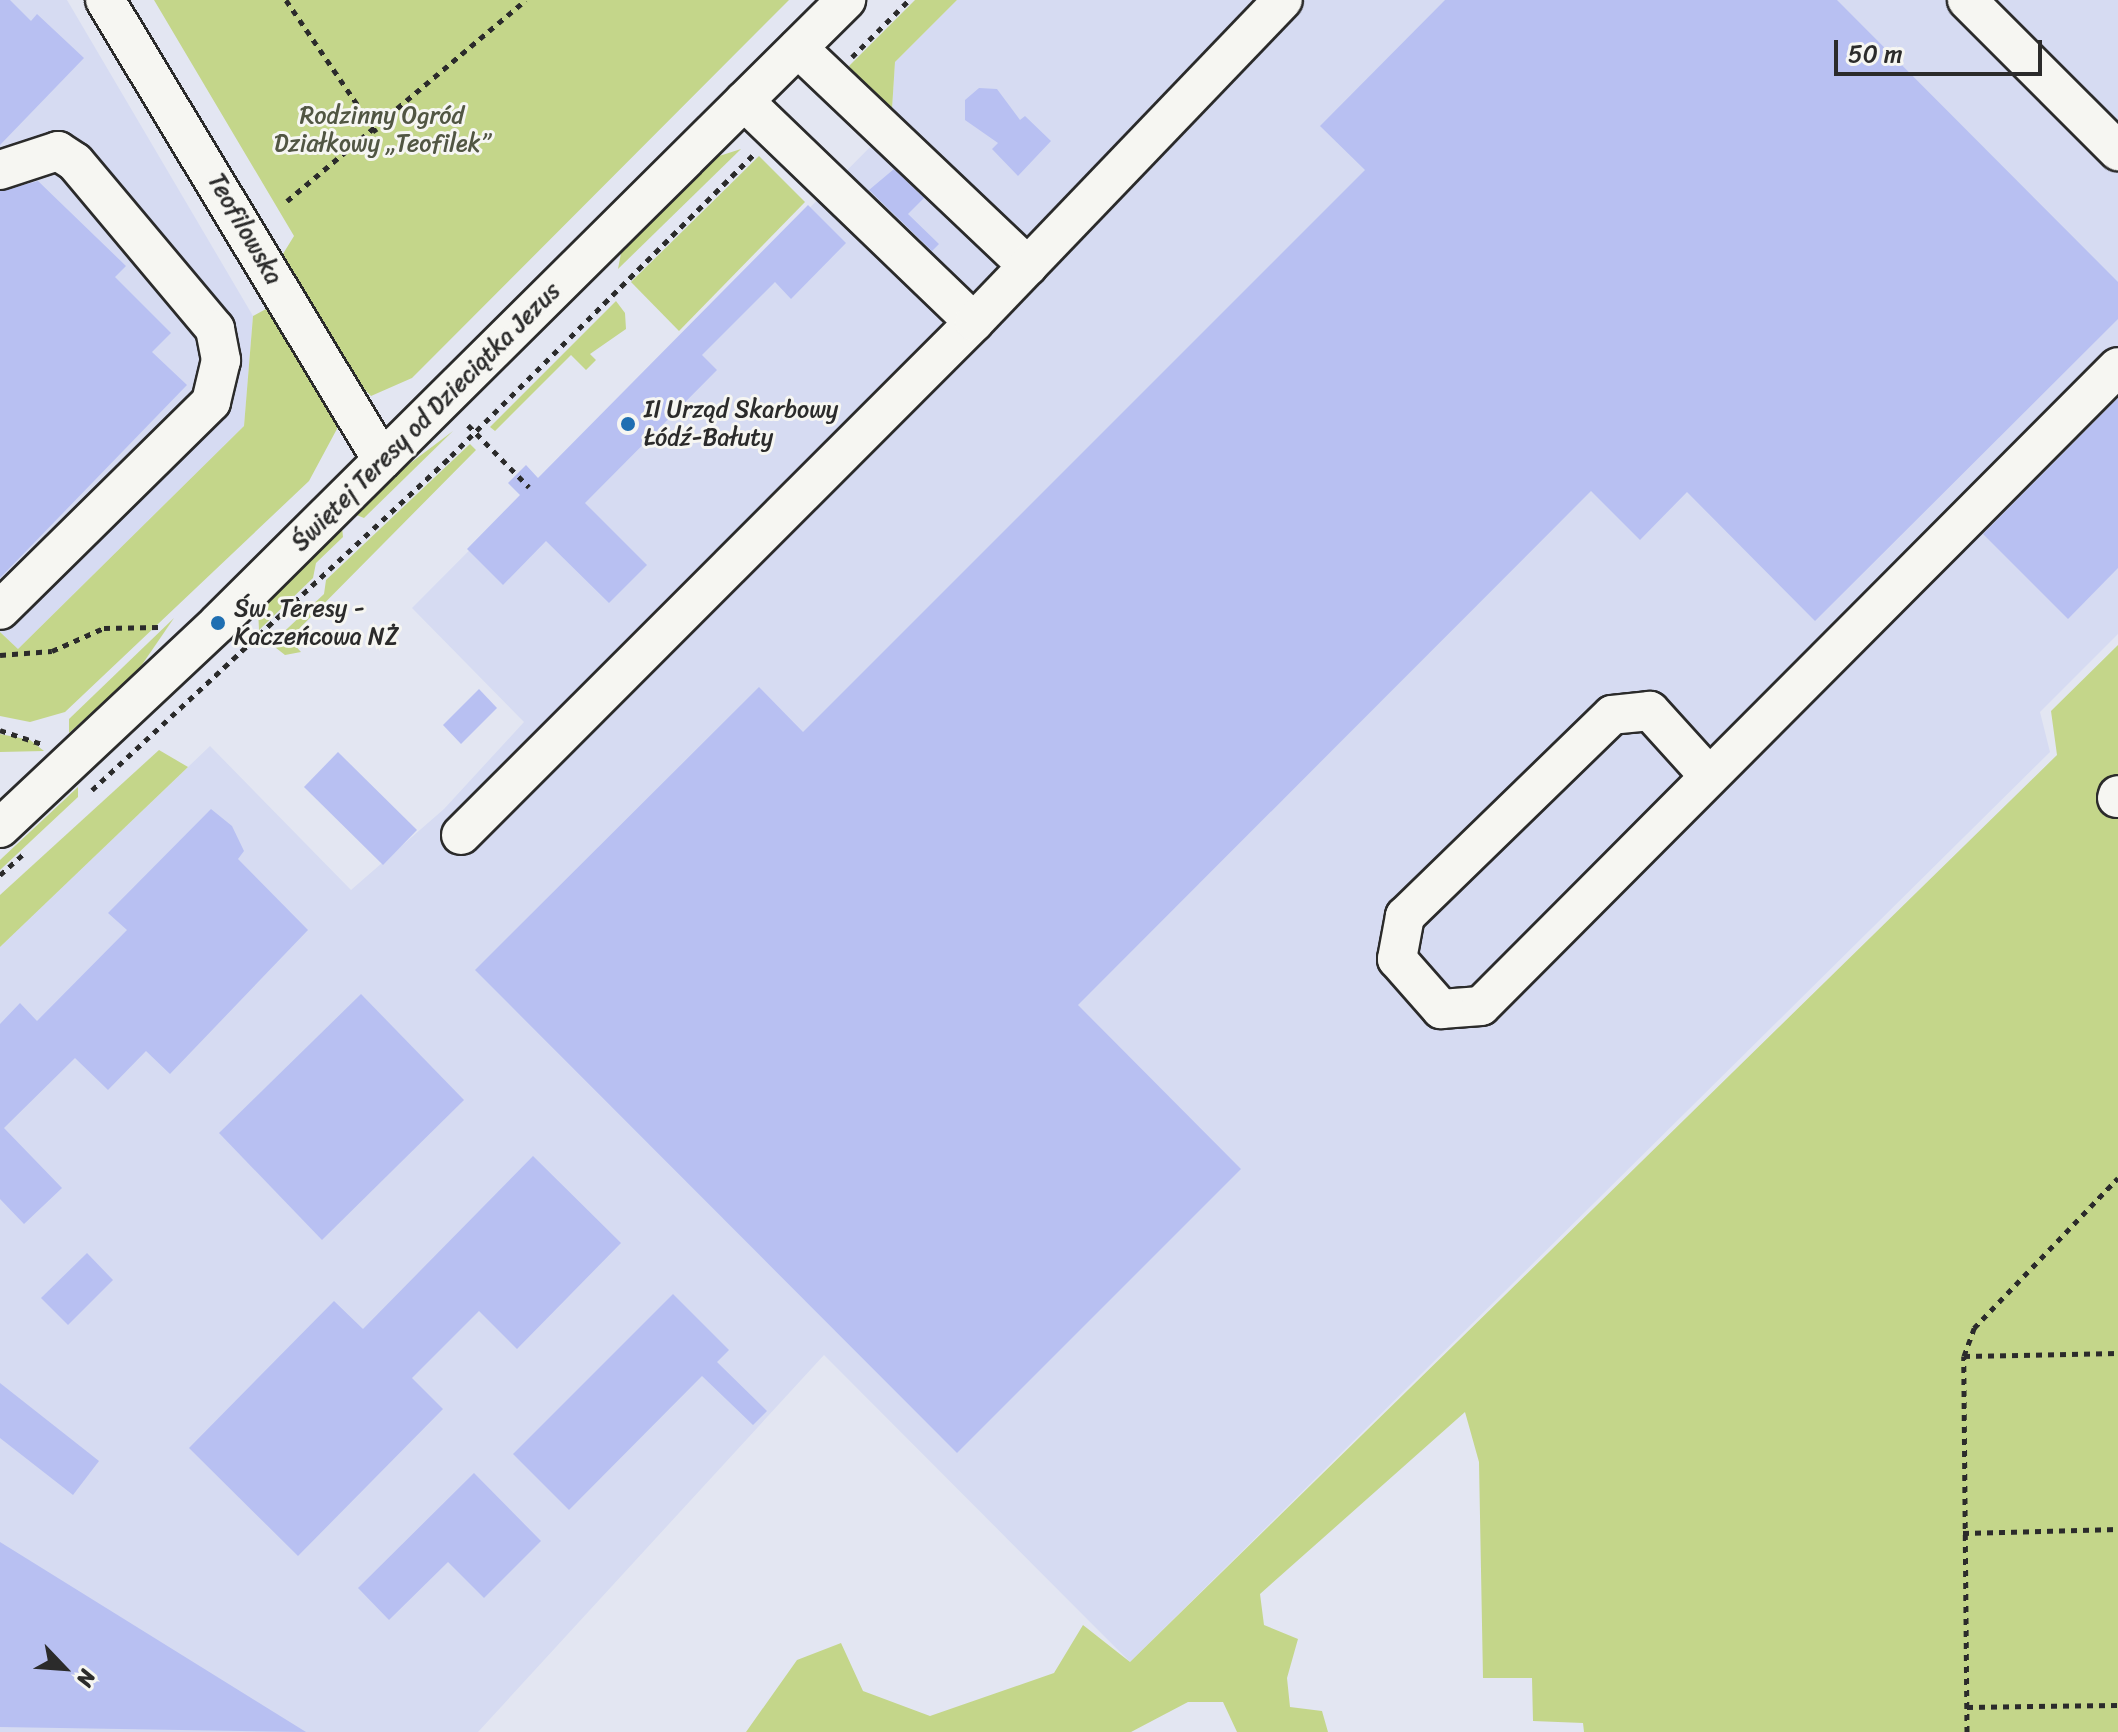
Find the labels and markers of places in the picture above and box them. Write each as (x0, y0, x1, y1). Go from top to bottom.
place label: II Urząd Skarbowy Łódź-Bałuty (644, 396, 839, 452)
marker: II Urząd Skarbowy Łódź-Bałuty (619, 415, 637, 433)
place label: Św. Teresy - Kaczeńcowa NŻ (234, 595, 399, 651)
marker: Św. Teresy - Kaczeńcowa NŻ (209, 614, 227, 632)

